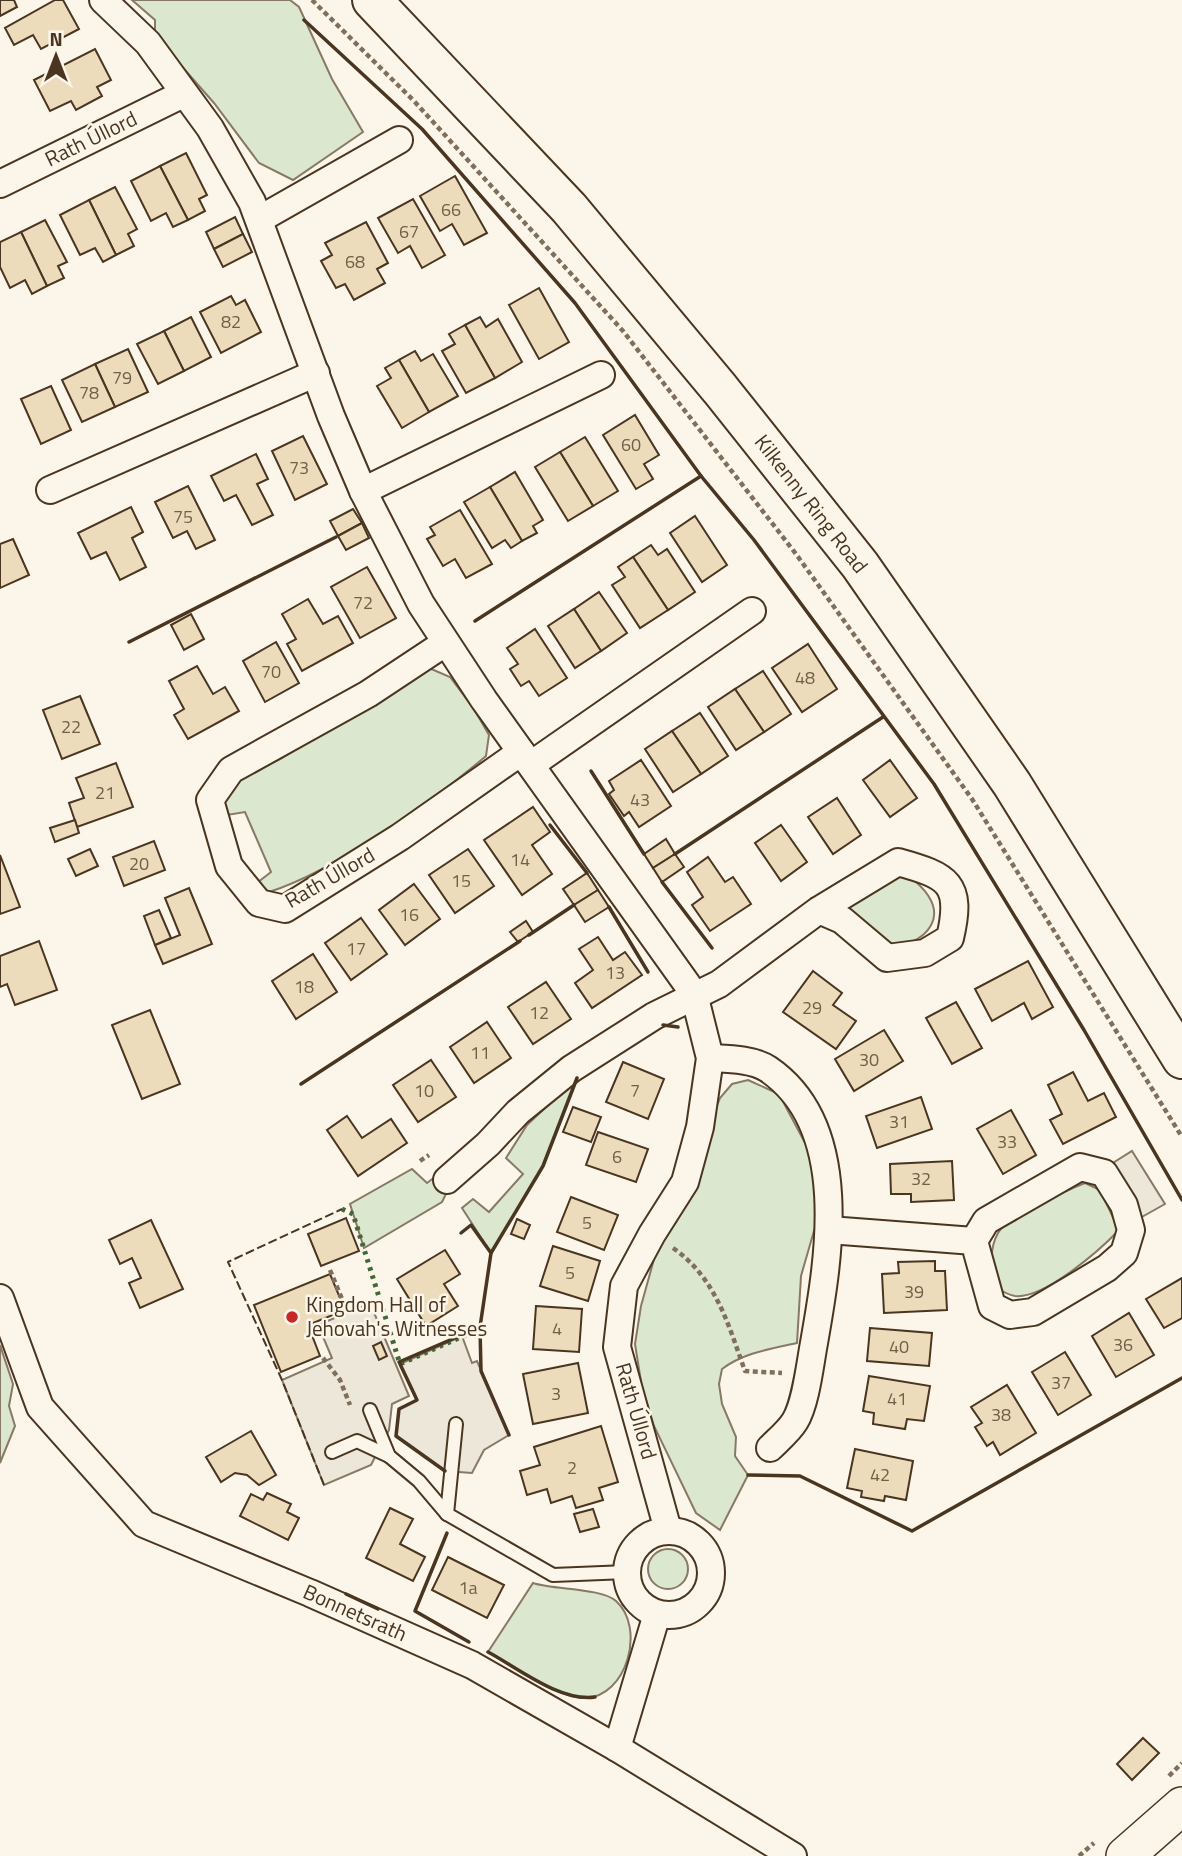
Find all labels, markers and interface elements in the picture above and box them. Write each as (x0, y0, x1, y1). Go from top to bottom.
north arrow (21, 21, 91, 91)
text: N (49, 24, 63, 53)
street label: Rath Úllord (39, 102, 142, 174)
house number: 66 (441, 196, 461, 223)
house number: 67 (399, 218, 419, 245)
house number: 68 (345, 248, 365, 275)
house number: 82 (221, 308, 241, 335)
house number: 79 (112, 364, 132, 391)
house number: 78 (79, 379, 99, 406)
street label: Kilkenny Ring Road (747, 427, 876, 580)
house number: 60 (621, 431, 641, 458)
house number: 73 (289, 454, 309, 481)
house number: 75 (173, 503, 193, 530)
house number: 72 (353, 589, 373, 616)
house number: 70 (261, 658, 281, 685)
house number: 48 (795, 664, 815, 691)
house number: 22 (61, 713, 81, 740)
house number: 21 (95, 779, 115, 806)
house number: 43 (630, 786, 650, 813)
street label: Rath Úllord (279, 838, 380, 916)
house number: 14 (510, 846, 530, 873)
house number: 20 (129, 850, 149, 877)
house number: 15 (451, 867, 471, 894)
house number: 16 (399, 901, 419, 928)
house number: 17 (346, 935, 366, 962)
house number: 13 (605, 959, 625, 986)
house number: 18 (294, 973, 314, 1000)
house number: 29 (802, 994, 822, 1021)
house number: 12 (529, 999, 549, 1026)
house number: 11 (470, 1039, 490, 1066)
house number: 30 (859, 1046, 879, 1073)
house number: 10 (414, 1077, 434, 1104)
house number: 7 (630, 1077, 640, 1104)
house number: 31 (889, 1108, 909, 1135)
house number: 33 (997, 1128, 1017, 1155)
house number: 6 (612, 1143, 622, 1170)
house number: 32 (911, 1165, 931, 1192)
house number: 5 (582, 1209, 592, 1236)
house number: 5 (565, 1259, 575, 1286)
house number: 39 (904, 1278, 924, 1305)
place label: Kingdom Hall of Jehovah's Witnesses (306, 1288, 487, 1344)
marker: Kingdom Hall of Jehovah's Witnesses (284, 1309, 300, 1325)
house number: 4 (552, 1315, 562, 1342)
house number: 36 (1113, 1331, 1133, 1358)
house number: 40 (889, 1333, 909, 1360)
street label: Rath Úllord (608, 1359, 666, 1463)
house number: 37 (1051, 1369, 1071, 1396)
house number: 3 (551, 1380, 561, 1407)
house number: 41 (887, 1385, 907, 1412)
house number: 38 (991, 1401, 1011, 1428)
house number: 2 (567, 1454, 577, 1481)
house number: 42 (870, 1461, 890, 1488)
house number: 1a (458, 1574, 478, 1601)
street label: Bonnetsrath (298, 1575, 412, 1649)

